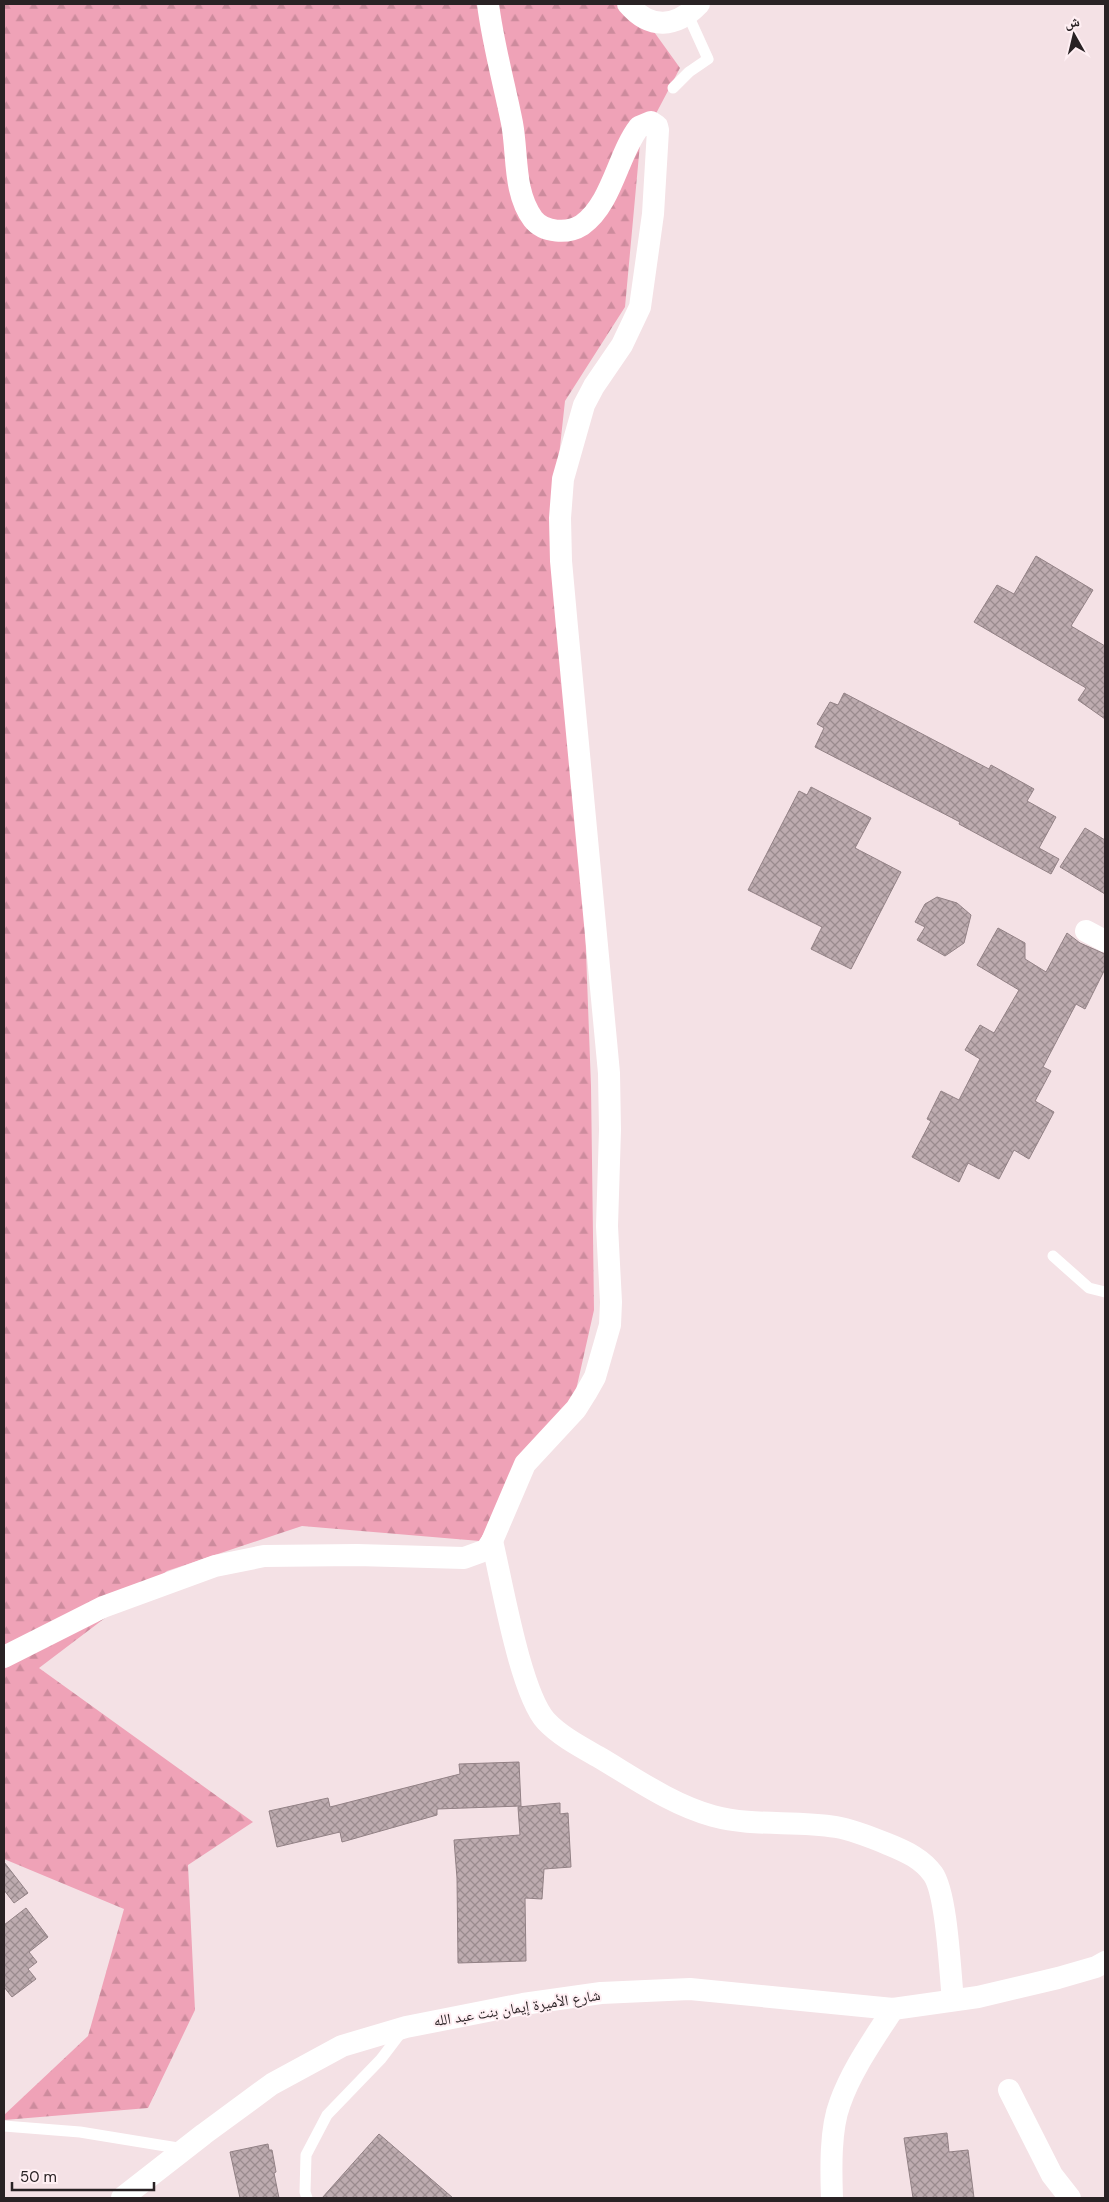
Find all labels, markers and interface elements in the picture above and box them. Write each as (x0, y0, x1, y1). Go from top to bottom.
north arrow (1049, 10, 1099, 60)
text: ش (1064, 12, 1081, 32)
street label: شارع الأميرة إيمان بنت عبد الله (432, 1985, 602, 2031)
scale bar (12, 2160, 155, 2192)
text: 50 m (20, 2167, 57, 2187)

